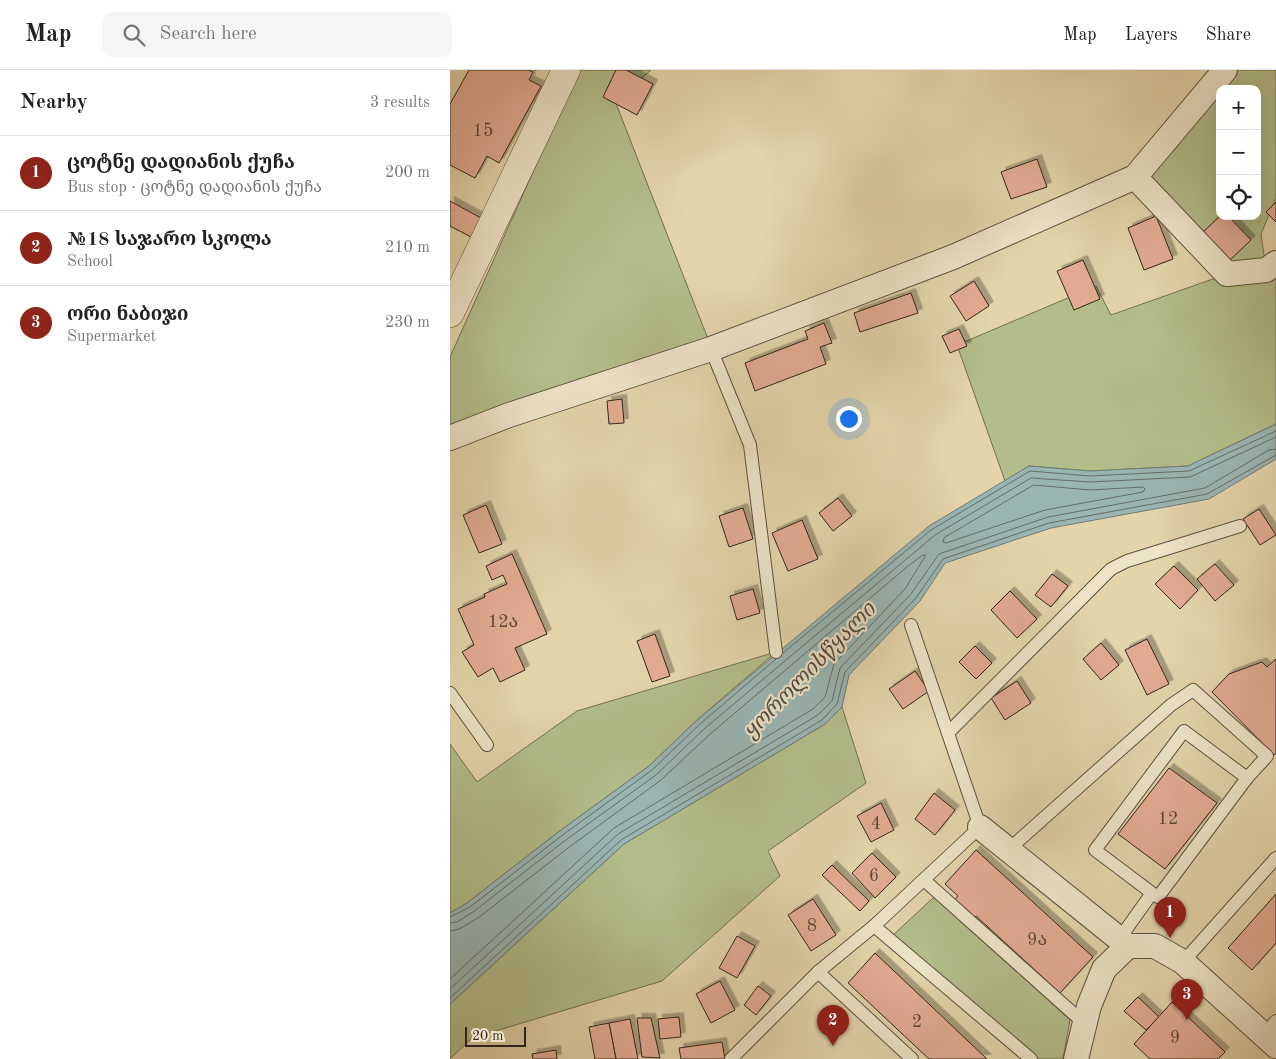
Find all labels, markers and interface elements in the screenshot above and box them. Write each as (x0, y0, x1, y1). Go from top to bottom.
search box (102, 12, 452, 57)
icon: search (120, 21, 148, 49)
text: Map (25, 23, 72, 47)
text: Search here (160, 25, 257, 44)
text: Map (1063, 26, 1097, 44)
text: Layers (1125, 26, 1177, 44)
text: Share (1205, 26, 1251, 44)
map controls (1216, 85, 1261, 220)
button: + (1216, 85, 1261, 130)
text: Nearby (20, 92, 88, 113)
text: 3 results (370, 95, 430, 111)
house number: 15 (473, 122, 493, 140)
button: − (1216, 130, 1261, 175)
text: ცოტნე დადიანის ქუჩა (67, 154, 295, 173)
text: 1 (31, 165, 41, 181)
text: 200 m (385, 165, 430, 181)
button: locate (1216, 175, 1261, 220)
text: Bus stop · ცოტნე დადიანის ქუჩა (67, 180, 322, 196)
text: №18 საჯარო სკოლა (67, 231, 272, 250)
text: 2 (31, 240, 41, 256)
text: 210 m (385, 240, 430, 256)
text: School (67, 254, 113, 270)
text: ორი ნაბიჯი (67, 306, 188, 325)
text: 3 (31, 315, 41, 331)
text: 230 m (385, 315, 430, 331)
text: Supermarket (67, 329, 156, 345)
your location (836, 406, 862, 432)
water label: ყოროლისწყალი (739, 598, 882, 744)
house number: 12ა (488, 613, 518, 631)
house number: 12 (1158, 810, 1178, 828)
house number: 4 (871, 815, 881, 833)
house number: 6 (869, 867, 879, 885)
pin: 1 (1154, 897, 1186, 938)
house number: 8 (807, 917, 817, 935)
house number: 9ა (1027, 931, 1047, 949)
pin: 3 (1171, 979, 1203, 1020)
pin: 2 (817, 1005, 849, 1046)
house number: 2 (912, 1013, 922, 1031)
scale bar (465, 1024, 526, 1047)
text: 20 m (472, 1029, 503, 1043)
house number: 9 (1170, 1029, 1180, 1047)

